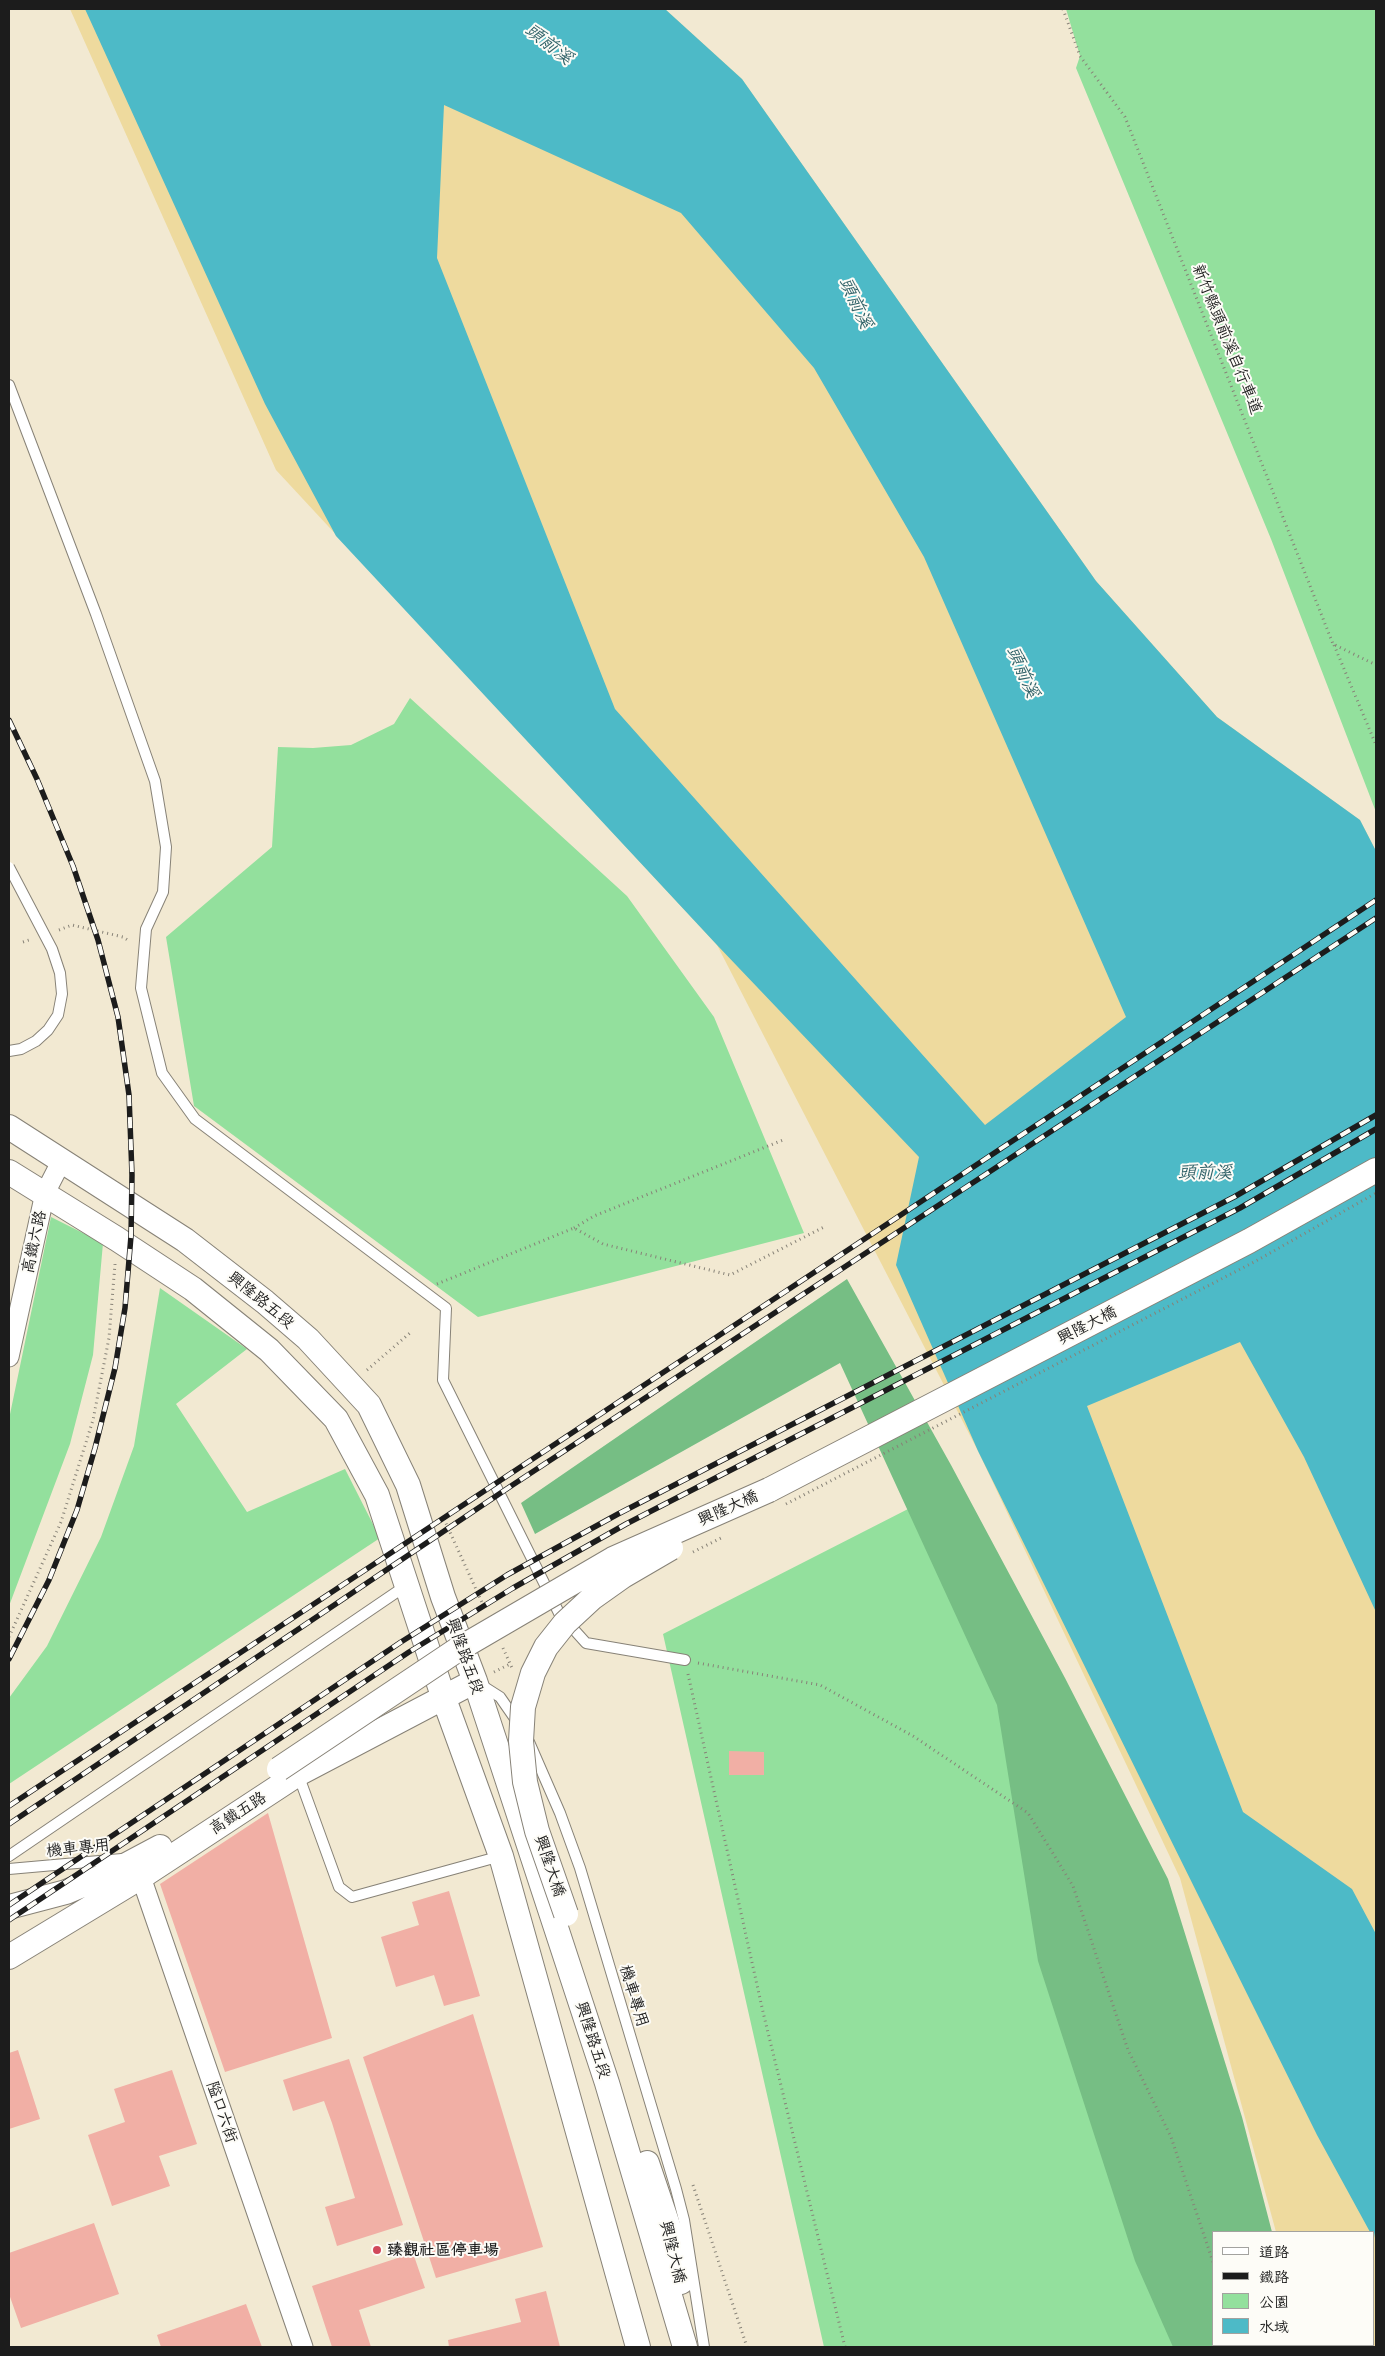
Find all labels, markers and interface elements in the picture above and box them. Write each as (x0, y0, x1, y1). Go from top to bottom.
water label: 頭前溪 (521, 19, 577, 69)
street label: 新竹縣頭前溪自行車道 (1188, 261, 1266, 417)
water label: 頭前溪 (835, 274, 877, 332)
water label: 頭前溪 (1002, 643, 1044, 701)
water label: 頭前溪 (1178, 1161, 1232, 1183)
street label: 高鐵六路 (18, 1209, 50, 1275)
street label: 興隆路五段 (224, 1267, 298, 1333)
street label: 興隆大橋 (1054, 1302, 1120, 1348)
street label: 興隆大橋 (695, 1486, 761, 1530)
street label: 興隆路五段 (442, 1615, 488, 1697)
street label: 高鐵五路 (206, 1788, 270, 1838)
street label: 興隆大橋 (531, 1833, 569, 1899)
street label: 機車專用 (45, 1835, 111, 1861)
street label: 機車專用 (615, 1963, 653, 2029)
street label: 興隆路五段 (572, 1999, 614, 2081)
street label: 隘口六街 (203, 2079, 241, 2145)
street label: 興隆大橋 (656, 2219, 690, 2285)
legend (1212, 2231, 1375, 2346)
place label: 臻觀社區停車場 (387, 2240, 499, 2260)
text: 道路 (1259, 2241, 1289, 2261)
marker: 臻觀社區停車場 (371, 2244, 383, 2256)
text: 鐵路 (1259, 2266, 1289, 2286)
text: 公園 (1259, 2291, 1289, 2311)
text: 水域 (1259, 2316, 1289, 2336)

